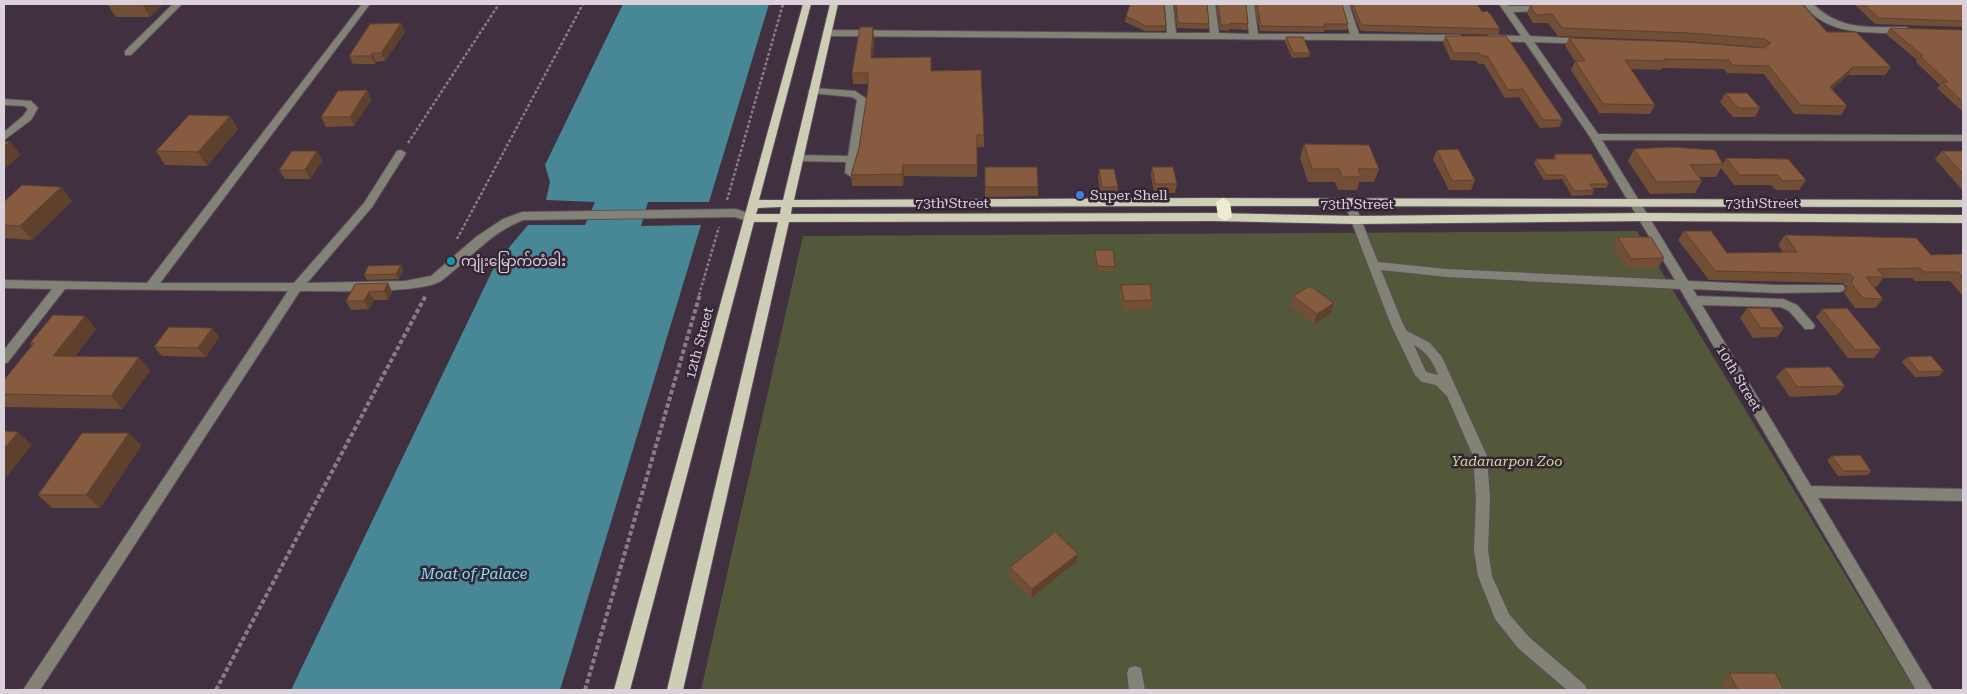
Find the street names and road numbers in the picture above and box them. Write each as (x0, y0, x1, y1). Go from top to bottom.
street label: 73th Street (915, 195, 989, 211)
street label: 73th Street (1725, 195, 1799, 211)
street label: 73th Street (1320, 196, 1394, 212)
street label: 12th Street (682, 305, 716, 381)
street label: 10th Street (1713, 342, 1765, 414)

